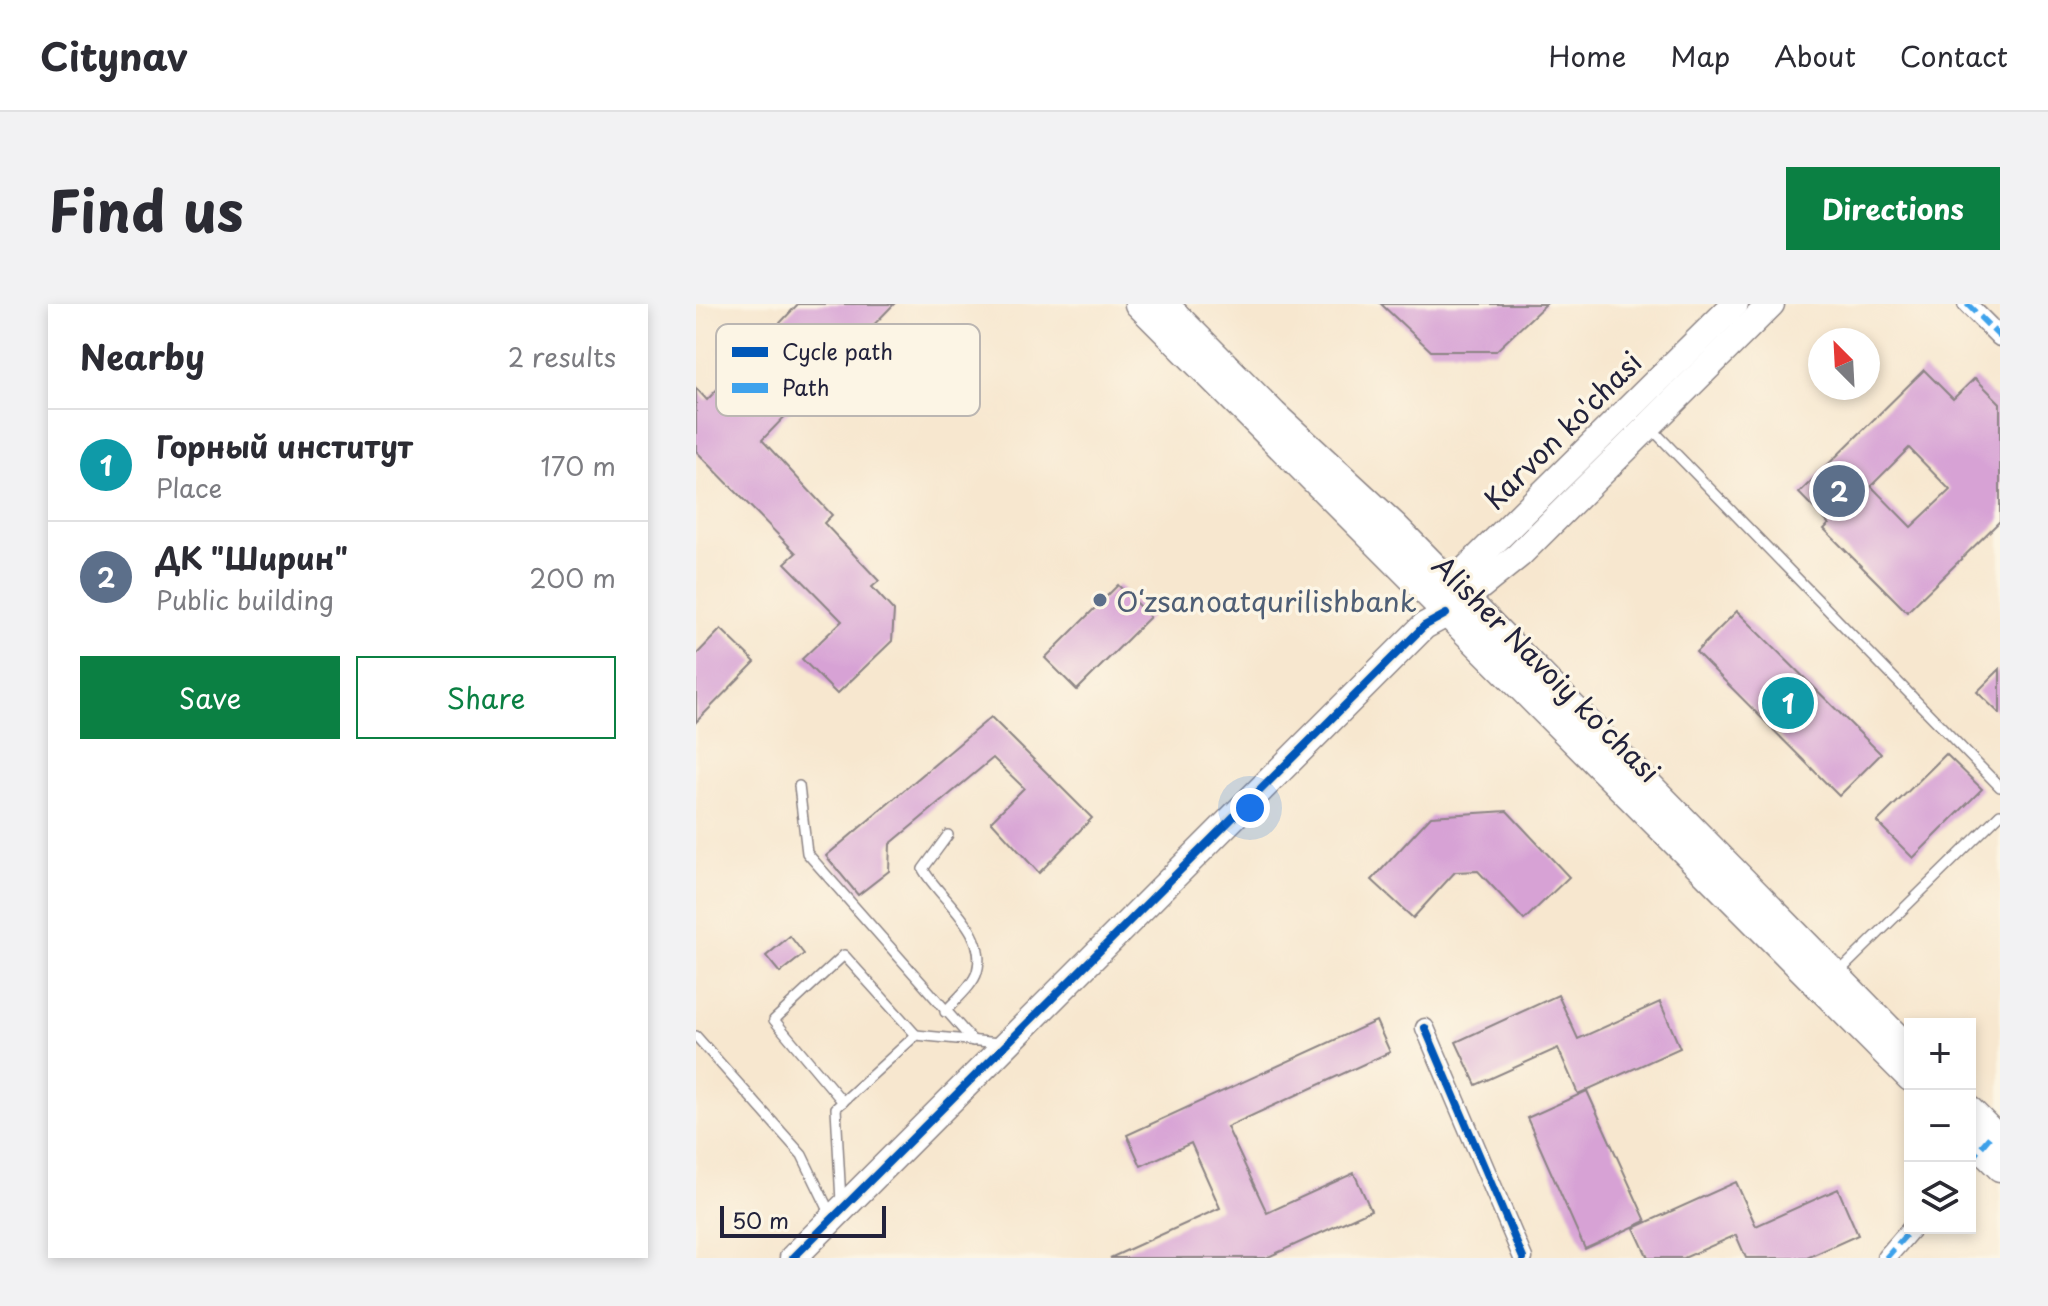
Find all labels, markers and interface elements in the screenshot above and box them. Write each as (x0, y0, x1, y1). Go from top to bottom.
text: Citynav (40, 27, 188, 84)
text: Home (1548, 34, 1626, 77)
text: Map (1670, 34, 1730, 77)
text: About (1774, 34, 1856, 77)
text: Contact (1900, 34, 2008, 77)
text: Find us (48, 166, 244, 251)
button: Directions (1786, 167, 2000, 250)
legend (716, 324, 980, 416)
north arrow (1808, 328, 1880, 400)
text: Nearby (80, 330, 205, 382)
text: Cycle path (782, 334, 893, 367)
text: 2 results (508, 337, 616, 376)
street label: Karvon ko'chasi (1473, 341, 1651, 519)
text: Path (782, 370, 830, 403)
text: Горный институт (156, 423, 413, 468)
text: 1 (100, 446, 112, 485)
text: 170 m (541, 446, 616, 485)
pin: 2 (1813, 461, 1865, 521)
text: Place (156, 468, 222, 507)
text: ДК "Ширин" (156, 535, 348, 580)
street label: Alisher Navoiy ko'chasi (1423, 544, 1671, 792)
text: 2 (97, 558, 115, 597)
text: 200 m (529, 558, 616, 597)
place label: Oʻzsanoatqurilishbank (1116, 579, 1417, 622)
text: Public building (156, 580, 334, 619)
marker: Oʻzsanoatqurilishbank (1091, 591, 1109, 609)
button: Save (80, 656, 340, 739)
button: Share (356, 656, 616, 739)
pin: 1 (1762, 673, 1814, 733)
your location (1230, 788, 1270, 828)
map controls (1904, 1018, 1976, 1234)
button: + (1904, 1018, 1976, 1090)
button: − (1904, 1090, 1976, 1162)
button: layers (1904, 1162, 1976, 1234)
scale bar (720, 1202, 886, 1238)
text: 50 m (732, 1203, 789, 1236)

